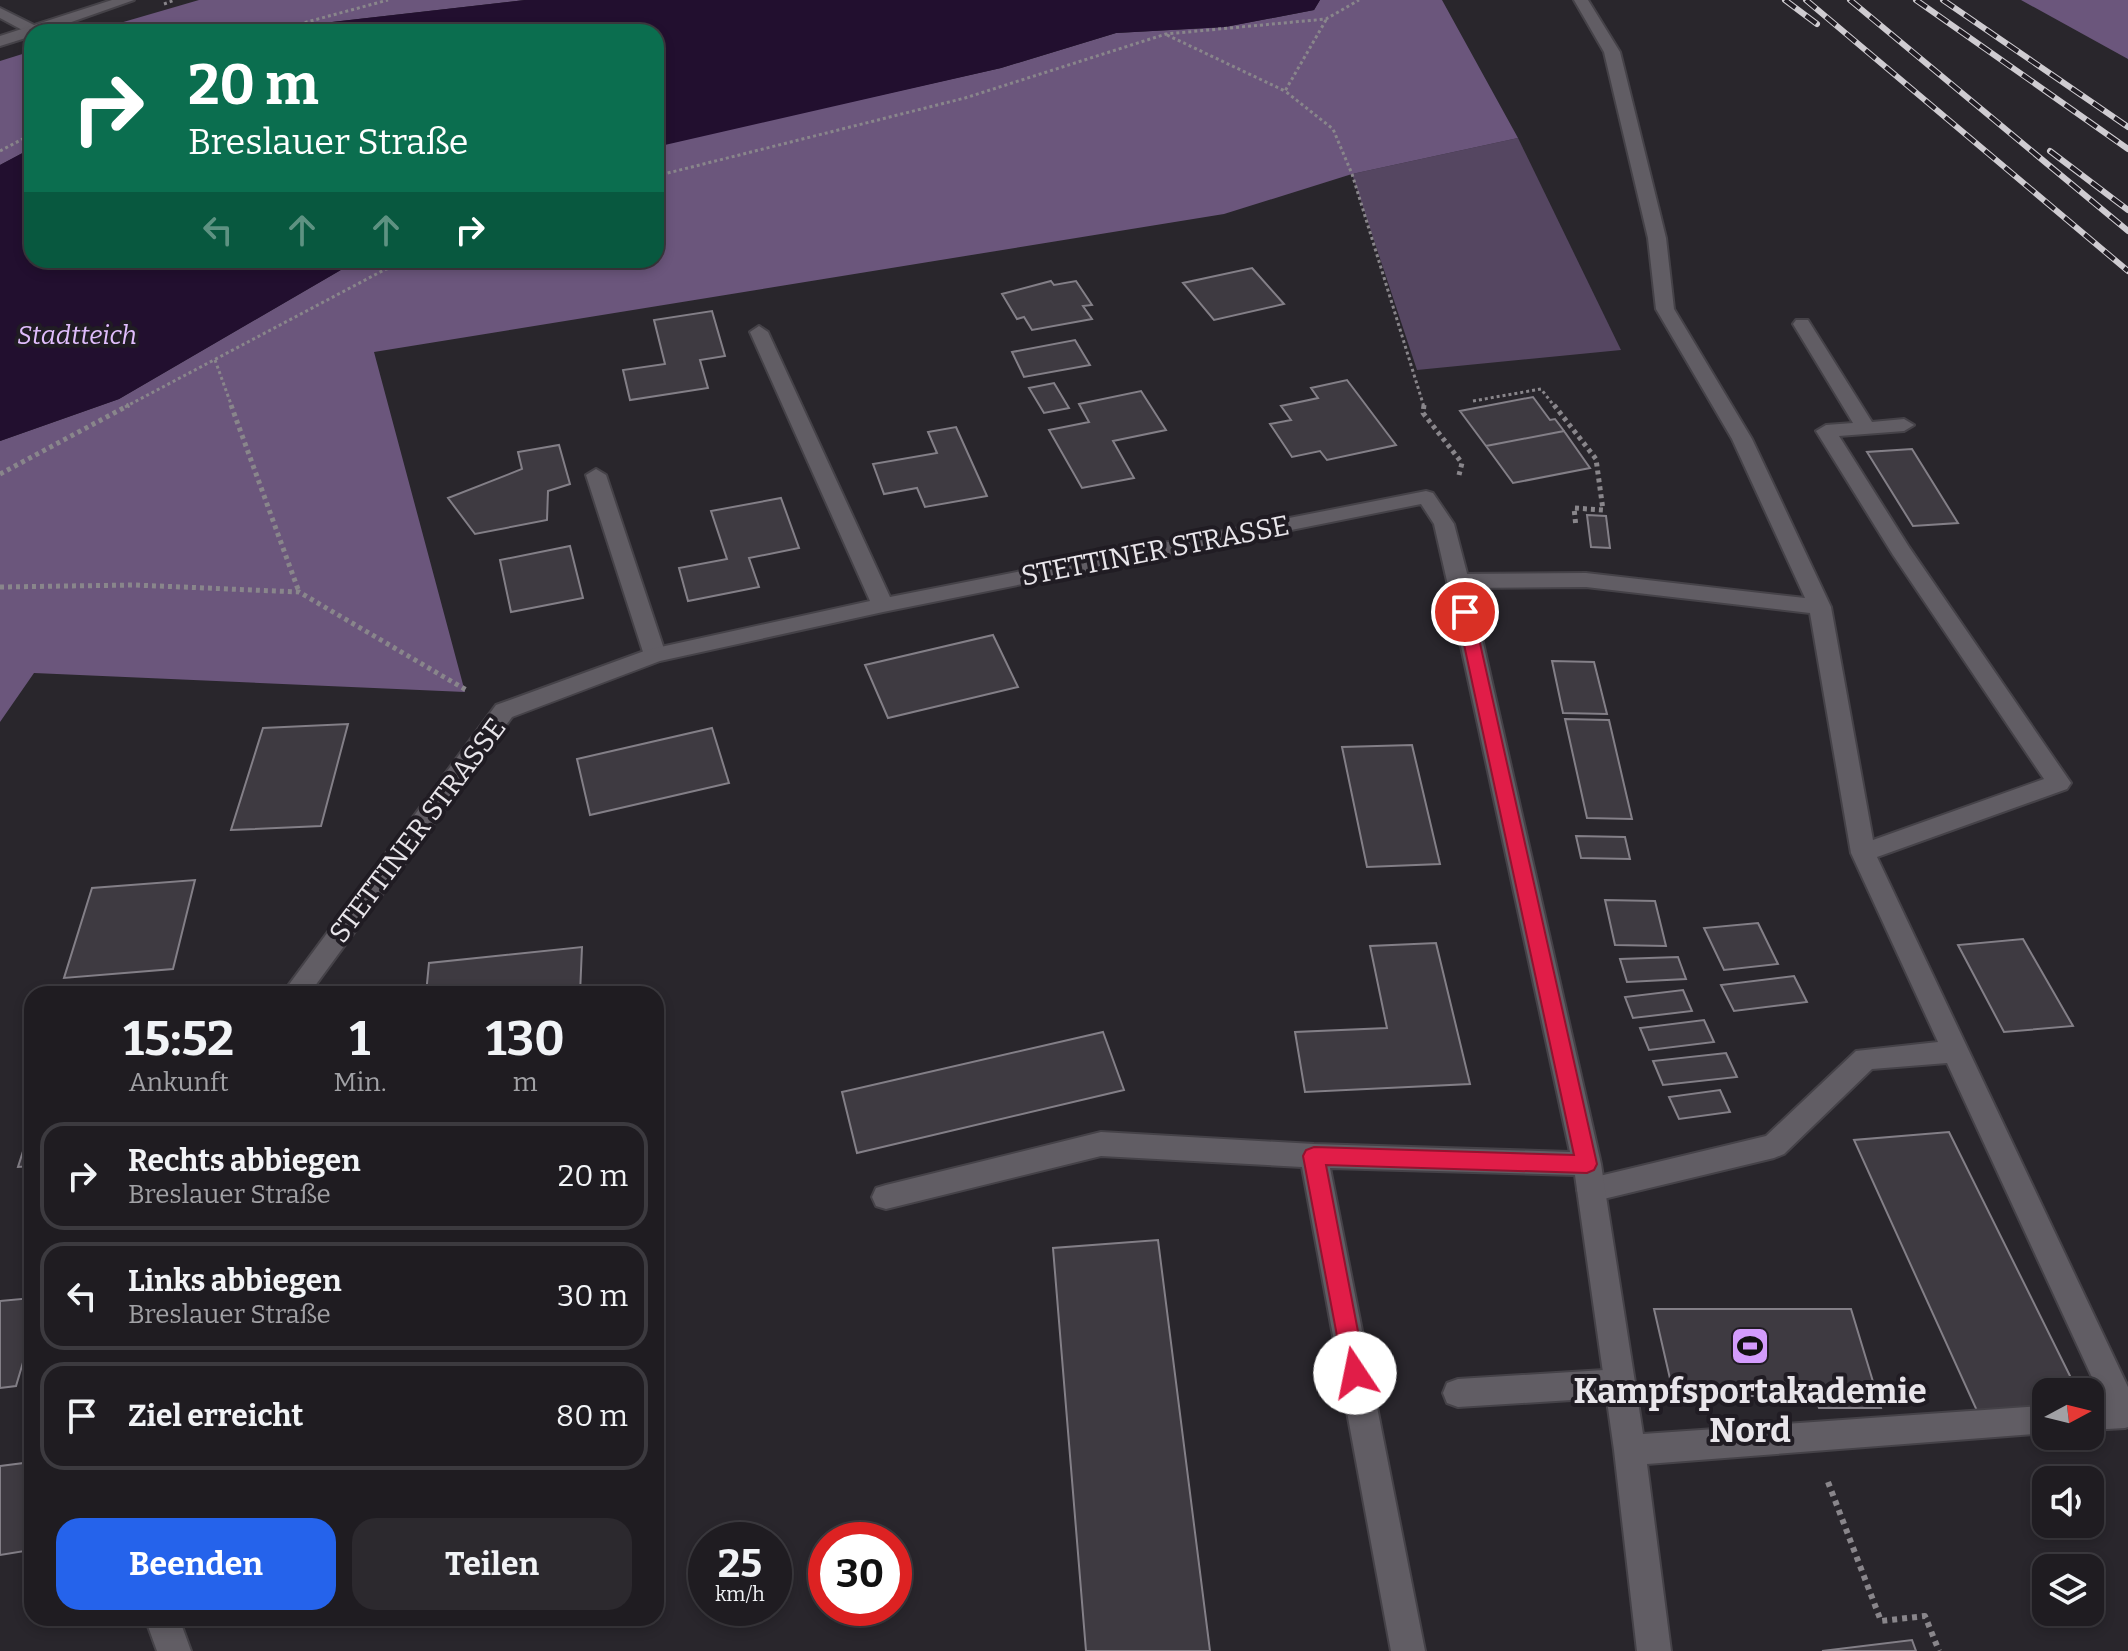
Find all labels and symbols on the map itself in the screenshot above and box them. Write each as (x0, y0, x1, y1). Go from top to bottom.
water label: Stadtteich (17, 320, 137, 351)
street label: STETTINER STRASSE (1018, 508, 1292, 593)
pin (1431, 578, 1499, 646)
street label: STETTINER STRASSE (322, 712, 513, 949)
sports icon: Kampfsportakademie Nord (1729, 1325, 1771, 1367)
position arrow (1313, 1331, 1397, 1415)
place label: Kampfsportakademie Nord (1573, 1371, 1927, 1451)
north arrow (2032, 1378, 2104, 1450)
speed limit sign: 30 (808, 1522, 912, 1626)

